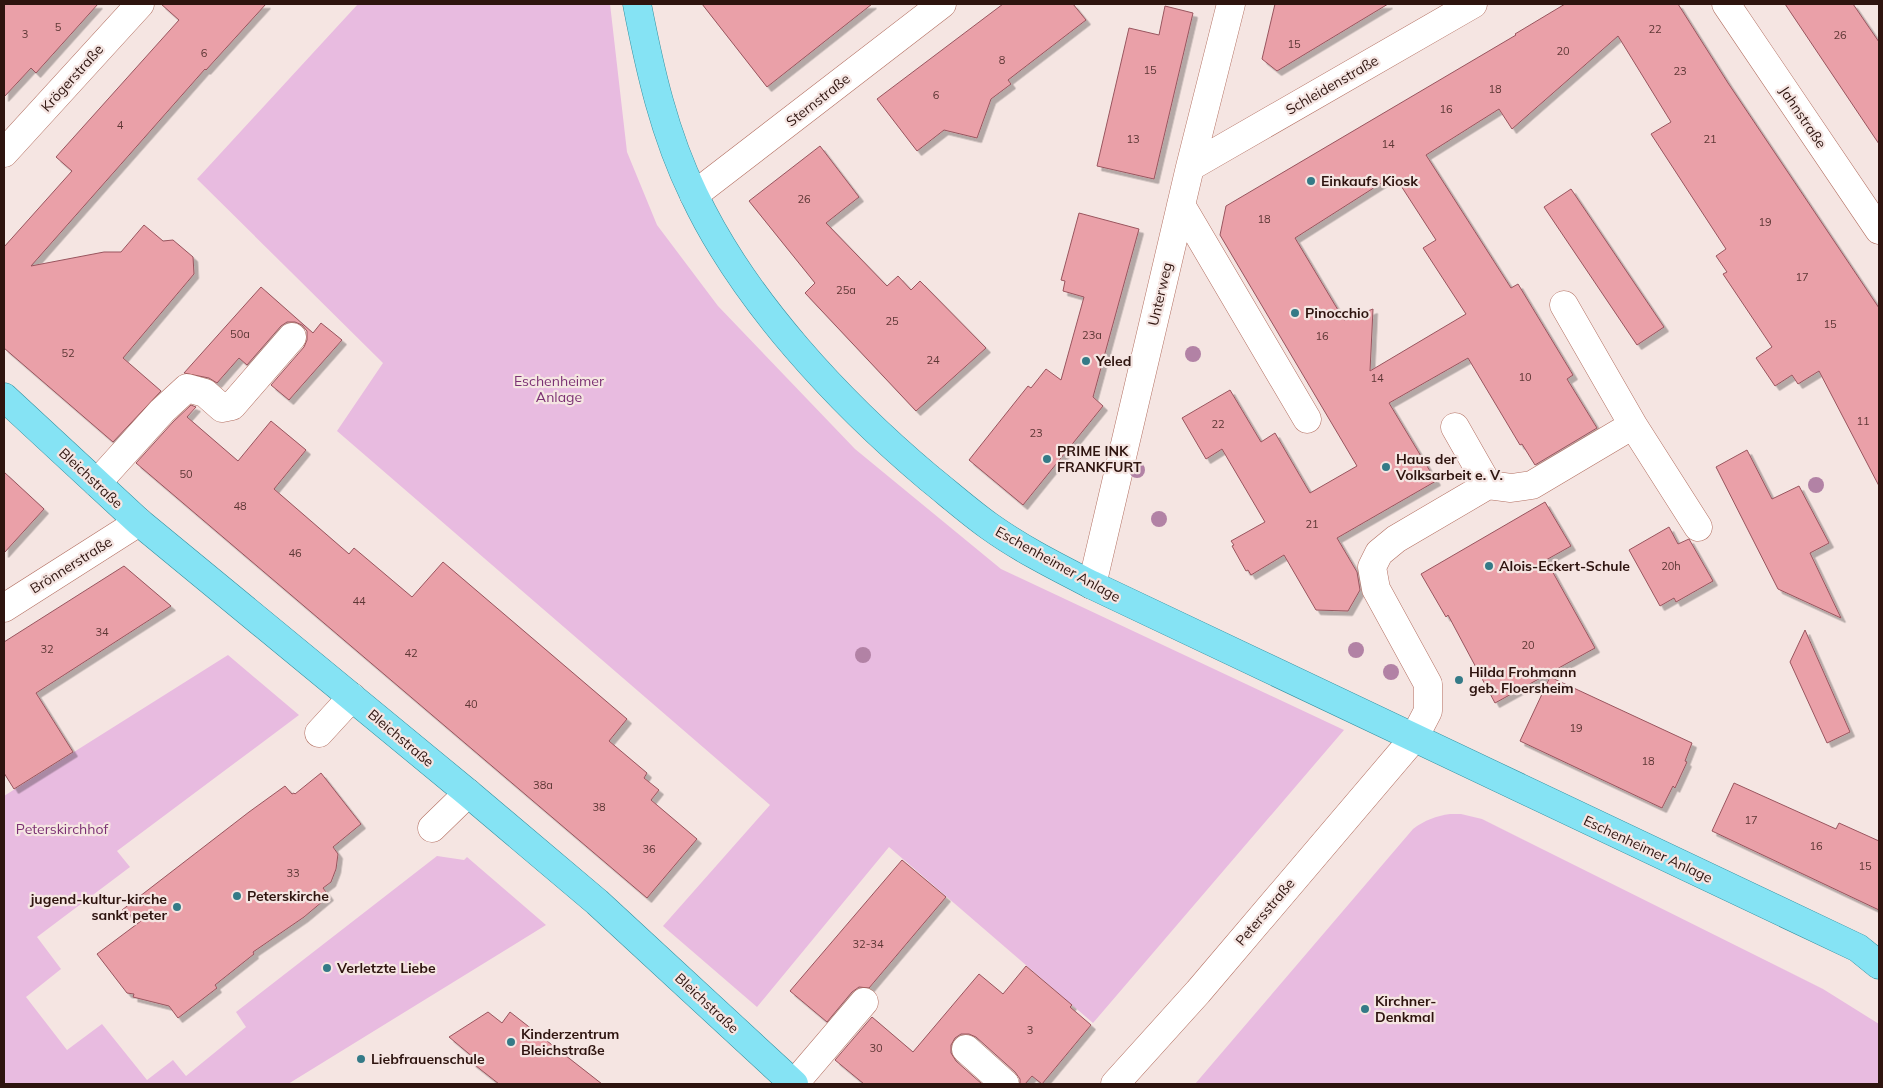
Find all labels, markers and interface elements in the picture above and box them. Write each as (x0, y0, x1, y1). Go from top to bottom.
house number: 5 (55, 20, 62, 34)
house number: 22 (1648, 22, 1662, 36)
house number: 3 (22, 27, 28, 41)
house number: 26 (1833, 28, 1847, 42)
house number: 15 (1287, 37, 1301, 51)
street label: Krögerstraße (37, 41, 107, 115)
house number: 20 (1556, 44, 1570, 58)
house number: 6 (201, 46, 208, 60)
street label: Schleidenstraße (1282, 51, 1382, 119)
house number: 8 (999, 53, 1006, 67)
house number: 15 (1143, 63, 1157, 77)
house number: 23 (1673, 64, 1687, 78)
street label: Sternstraße (782, 69, 854, 131)
house number: 18 (1488, 82, 1502, 96)
street label: Jahnstraße (1776, 82, 1830, 152)
house number: 6 (933, 88, 940, 102)
house number: 16 (1439, 102, 1453, 116)
house number: 4 (117, 118, 124, 132)
house number: 13 (1126, 132, 1140, 146)
house number: 21 (1703, 132, 1717, 146)
house number: 14 (1381, 137, 1395, 151)
place label: Einkaufs Kiosk (1321, 172, 1418, 190)
marker: Einkaufs Kiosk (1305, 175, 1317, 187)
house number: 26 (797, 192, 811, 206)
house number: 18 (1257, 212, 1271, 226)
house number: 19 (1758, 215, 1772, 229)
street label: Unterweg (1144, 261, 1176, 327)
house number: 17 (1795, 270, 1809, 284)
house number: 25a (836, 283, 856, 297)
place label: Pinocchio (1305, 304, 1369, 322)
marker: Pinocchio (1289, 307, 1301, 319)
house number: 25 (885, 314, 899, 328)
house number: 15 (1823, 317, 1837, 331)
house number: 50a (230, 327, 250, 341)
house number: 23a (1082, 328, 1102, 342)
house number: 16 (1315, 329, 1329, 343)
house number: 52 (61, 346, 75, 360)
place label: Yeled (1095, 352, 1131, 370)
house number: 24 (926, 353, 940, 367)
marker: Yeled (1080, 355, 1092, 367)
house number: 10 (1518, 370, 1532, 384)
house number: 14 (1370, 371, 1384, 385)
park label: Eschenheimer Anlage (514, 372, 605, 406)
house number: 11 (1856, 414, 1870, 428)
house number: 22 (1211, 417, 1225, 431)
house number: 23 (1029, 426, 1043, 440)
place label: PRIME INK FRANKFURT (1057, 442, 1142, 476)
street label: Bleichstraße (55, 444, 127, 512)
place label: Haus der Volksarbeit e. V. (1395, 450, 1503, 484)
marker: PRIME INK FRANKFURT (1041, 453, 1053, 465)
marker: Haus der Volksarbeit e. V. (1380, 461, 1392, 473)
house number: 50 (179, 467, 193, 481)
house number: 48 (233, 499, 247, 513)
house number: 21 (1305, 517, 1319, 531)
street label: Eschenheimer Anlage (992, 522, 1124, 606)
street label: Brönnerstraße (27, 533, 115, 597)
house number: 46 (288, 546, 302, 560)
place label: Alois-Eckert-Schule (1499, 557, 1630, 575)
house number: 20h (1661, 559, 1681, 573)
marker: Alois-Eckert-Schule (1483, 560, 1495, 572)
house number: 44 (352, 594, 366, 608)
house number: 34 (95, 625, 109, 639)
house number: 20 (1521, 638, 1535, 652)
house number: 32 (40, 642, 54, 656)
house number: 42 (404, 646, 418, 660)
place label: Hilda Frohmann geb. Floersheim (1469, 663, 1576, 697)
marker: Hilda Frohmann geb. Floersheim (1453, 674, 1465, 686)
house number: 40 (464, 697, 478, 711)
street label: Bleichstraße (364, 705, 438, 771)
house number: 19 (1569, 721, 1583, 735)
house number: 18 (1641, 754, 1655, 768)
house number: 38a (533, 778, 553, 792)
house number: 38 (592, 800, 606, 814)
street label: Eschenheimer Anlage (1581, 811, 1715, 887)
house number: 17 (1744, 813, 1758, 827)
park label: Peterskirchhof (16, 820, 108, 838)
house number: 16 (1809, 839, 1823, 853)
house number: 36 (642, 842, 656, 856)
house number: 15 (1858, 859, 1872, 873)
house number: 33 (286, 866, 300, 880)
street label: Petersstraße (1232, 875, 1298, 949)
place label: Peterskirche (247, 887, 329, 905)
place label: jugend-kultur-kirche sankt peter (30, 890, 167, 924)
marker: Peterskirche (231, 890, 243, 902)
marker: jugend-kultur-kirche sankt peter (171, 901, 183, 913)
house number: 32-34 (852, 937, 884, 951)
place label: Verletzte Liebe (336, 959, 436, 977)
marker: Verletzte Liebe (321, 962, 333, 974)
street label: Bleichstraße (671, 969, 743, 1037)
place label: Kirchner- Denkmal (1375, 992, 1436, 1026)
marker: Kirchner- Denkmal (1359, 1003, 1371, 1015)
house number: 3 (1027, 1023, 1033, 1037)
place label: Kinderzentrum Bleichstraße (521, 1025, 619, 1059)
marker: Kinderzentrum Bleichstraße (505, 1036, 517, 1048)
house number: 30 (869, 1041, 883, 1055)
place label: Liebfrauenschule (371, 1050, 485, 1068)
marker: Liebfrauenschule (355, 1053, 367, 1065)

